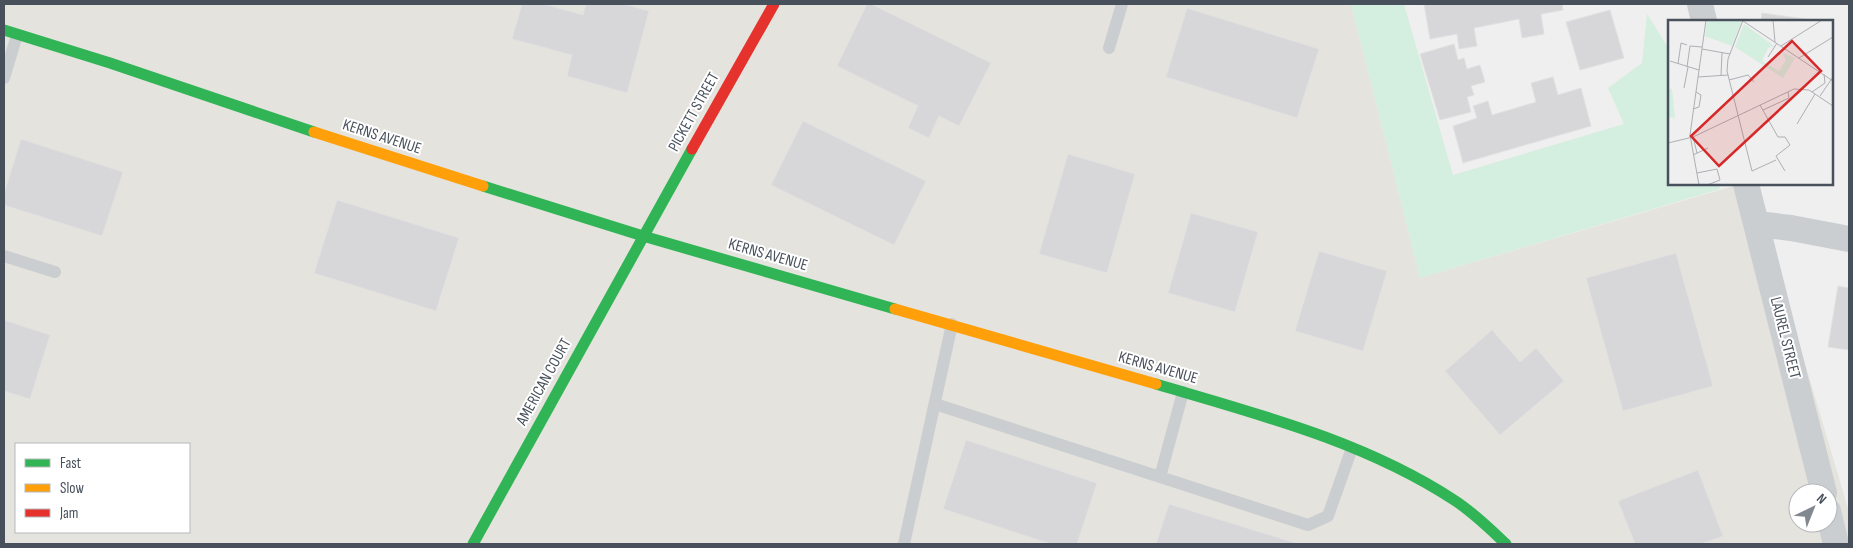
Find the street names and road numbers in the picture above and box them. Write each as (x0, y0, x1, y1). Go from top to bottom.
street label: PICKETT STREET (664, 69, 724, 155)
street label: KERNS AVENUE (340, 115, 424, 159)
street label: KERNS AVENUE (726, 235, 810, 275)
street label: LAUREL STREET (1766, 295, 1804, 381)
street label: AMERICAN COURT (512, 335, 576, 429)
street label: KERNS AVENUE (1116, 348, 1200, 388)

